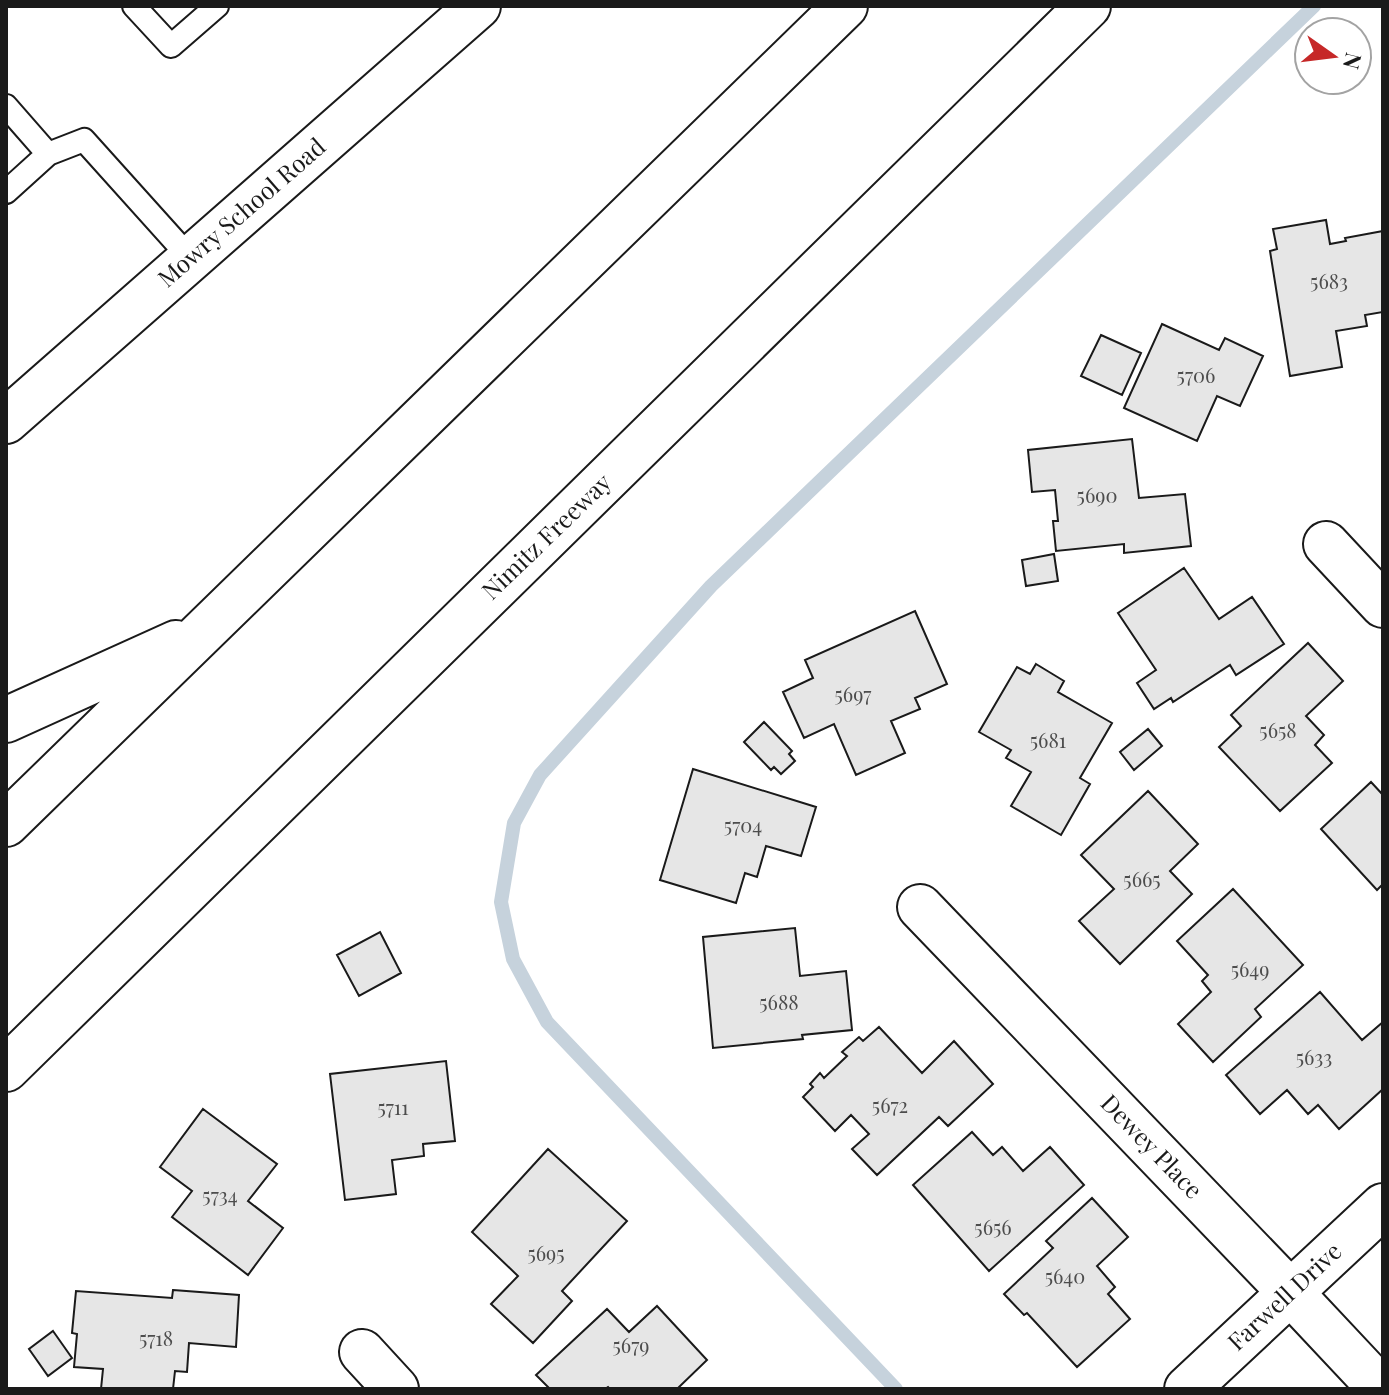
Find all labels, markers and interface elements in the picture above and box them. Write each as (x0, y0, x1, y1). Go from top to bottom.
north arrow (1293, 16, 1373, 96)
text: N (1337, 50, 1370, 73)
street label: Mowry School Road (150, 130, 331, 293)
house number: 5683 (1310, 267, 1348, 294)
house number: 5706 (1177, 361, 1215, 388)
street label: Nimitz Freeway (474, 466, 617, 605)
house number: 5690 (1077, 481, 1117, 508)
house number: 5697 (835, 680, 871, 707)
house number: 5658 (1259, 716, 1297, 743)
house number: 5681 (1030, 726, 1066, 753)
house number: 5704 (724, 811, 762, 838)
house number: 5665 (1123, 865, 1161, 892)
house number: 5649 (1231, 955, 1269, 982)
house number: 5688 (759, 988, 799, 1015)
house number: 5633 (1296, 1043, 1332, 1070)
street label: Dewey Place (1095, 1086, 1210, 1205)
house number: 5672 (872, 1091, 908, 1118)
house number: 5711 (377, 1093, 409, 1120)
house number: 5734 (202, 1181, 238, 1208)
house number: 5656 (974, 1213, 1012, 1240)
street label: Farwell Drive (1220, 1234, 1347, 1357)
house number: 5695 (527, 1239, 565, 1266)
house number: 5640 (1045, 1262, 1085, 1289)
house number: 5718 (139, 1324, 173, 1351)
house number: 5679 (613, 1331, 649, 1358)

